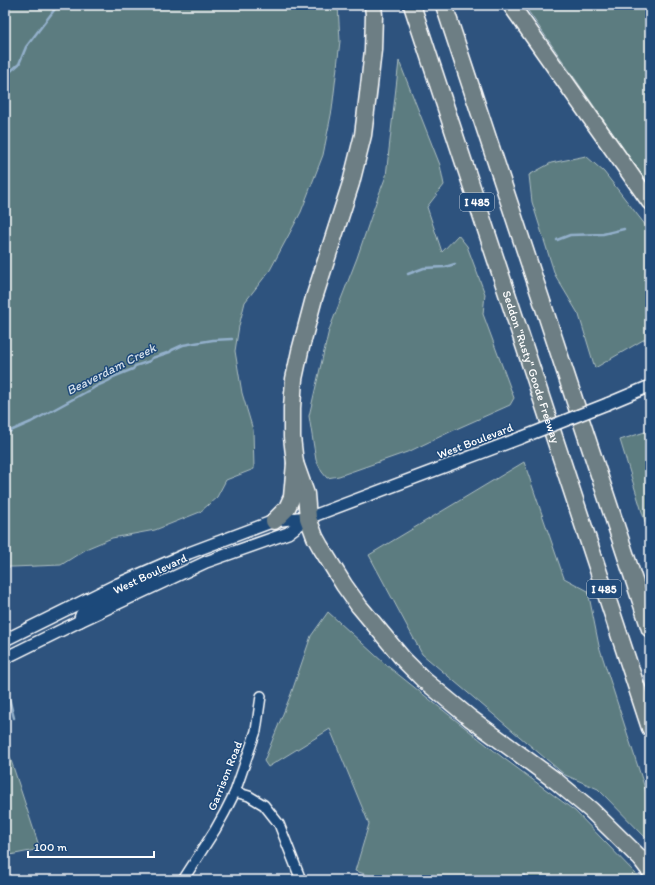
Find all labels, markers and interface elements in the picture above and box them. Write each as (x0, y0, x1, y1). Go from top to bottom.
road number: I 485 (460, 193, 494, 211)
street label: Seddon "Rusty" Goode Freeway (499, 289, 563, 445)
water label: Beaverdam Creek (64, 339, 159, 398)
street label: West Boulevard (435, 420, 515, 462)
street label: West Boulevard (111, 551, 190, 597)
road number: I 485 (587, 580, 621, 598)
street label: Garrison Road (205, 739, 245, 813)
scale bar (28, 833, 154, 859)
text: 100 m (34, 840, 67, 854)

